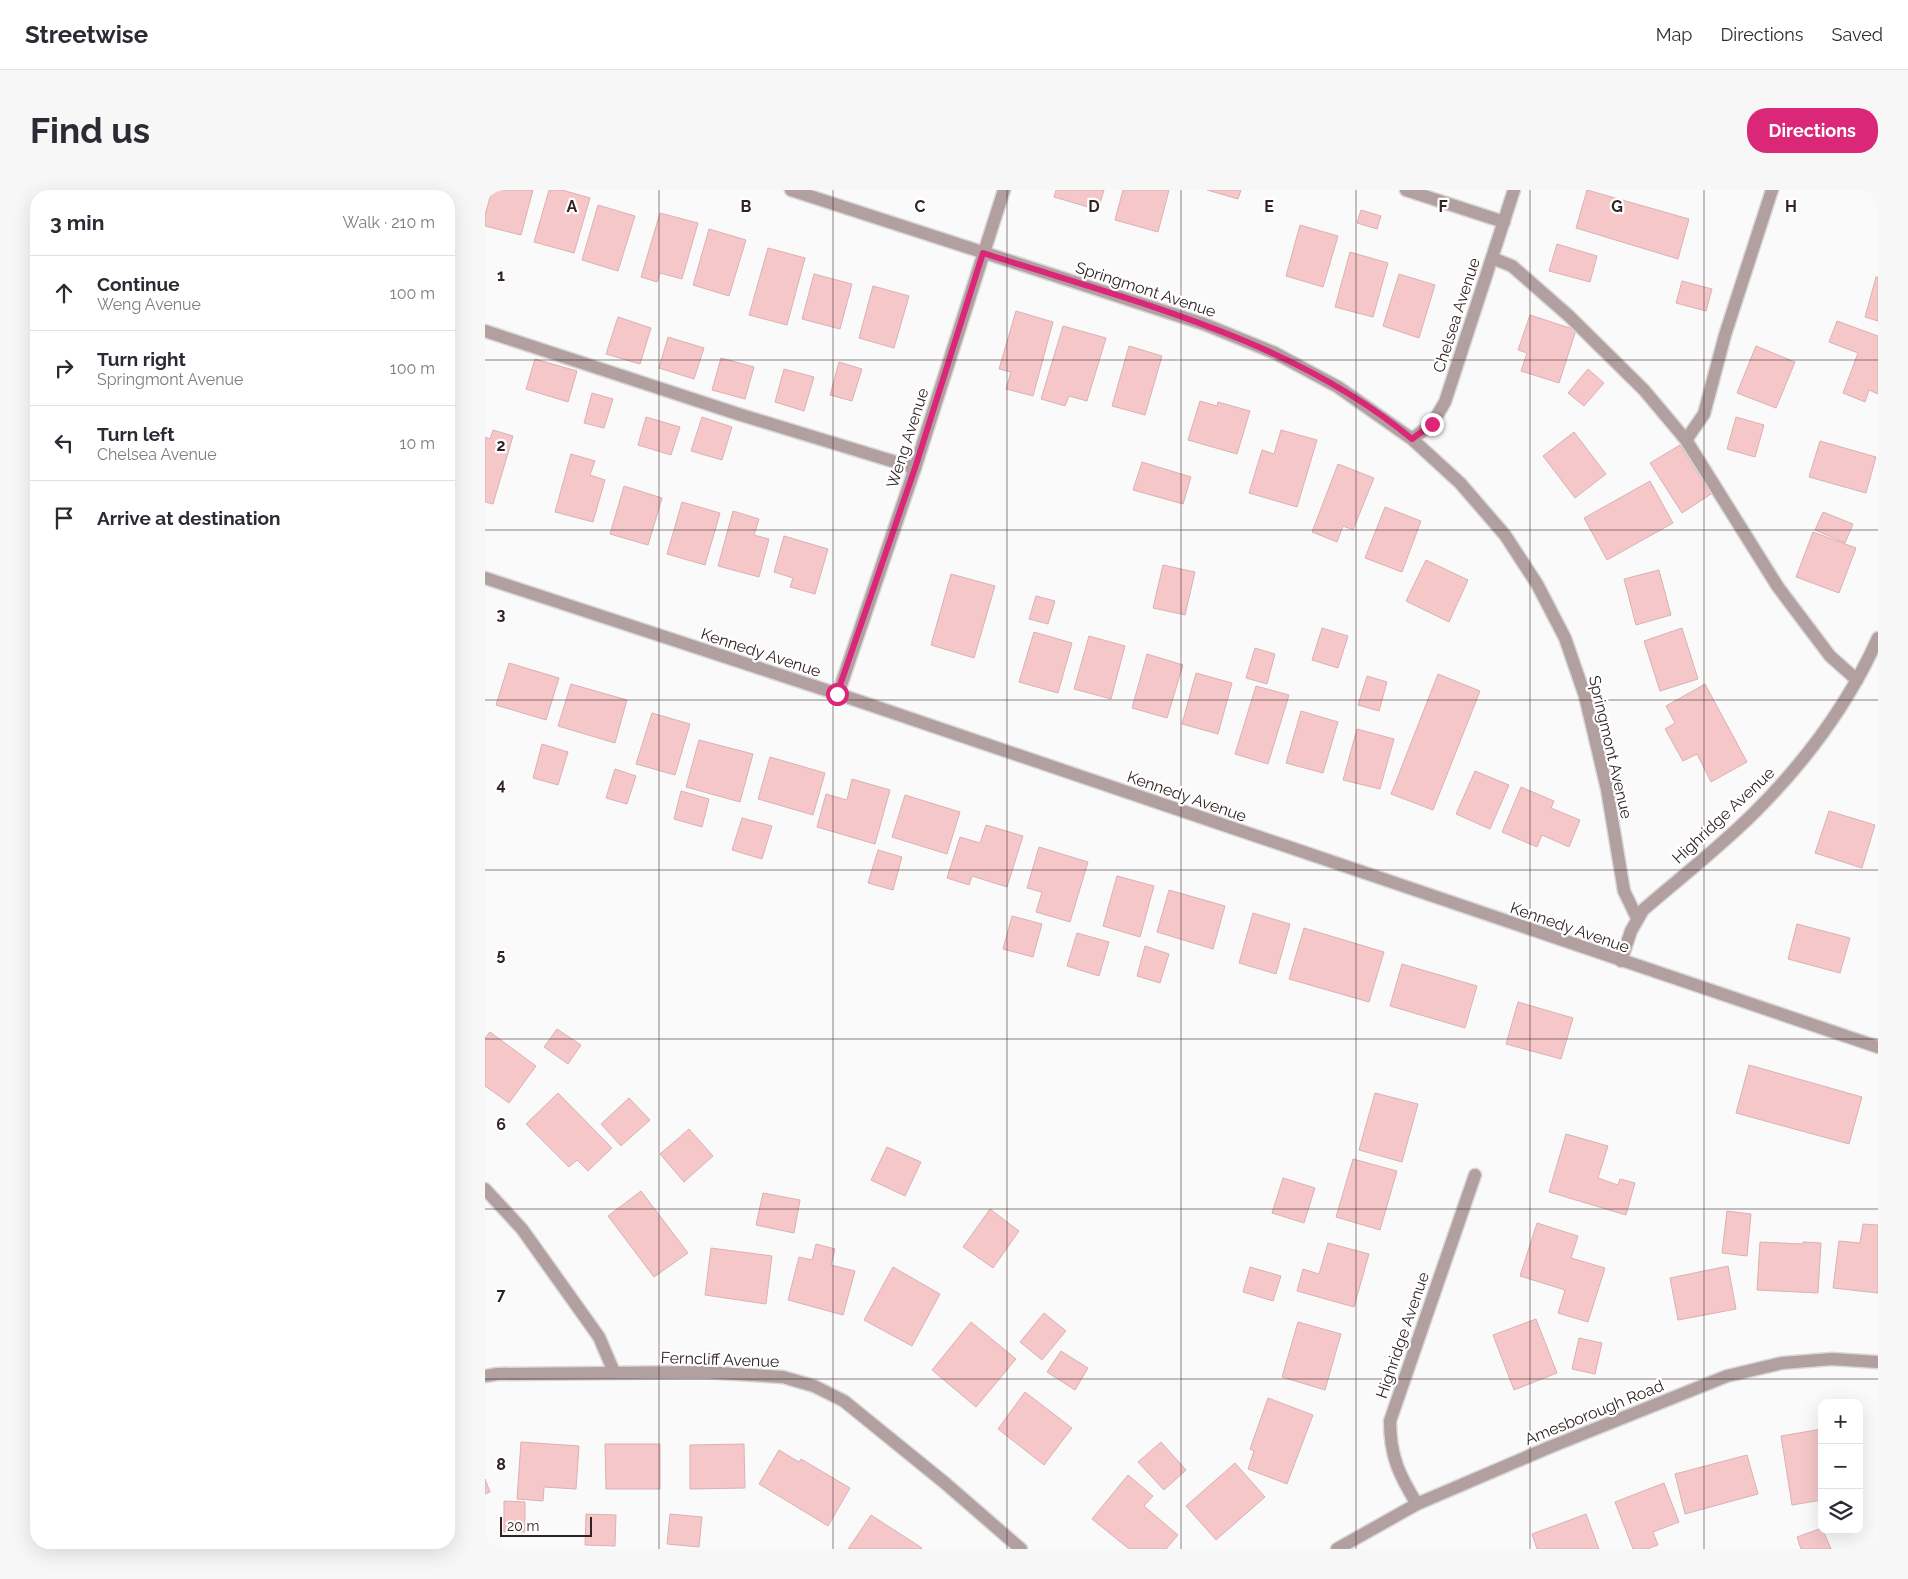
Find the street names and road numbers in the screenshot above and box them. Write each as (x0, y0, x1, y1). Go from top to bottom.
street label: Chelsea Avenue (1429, 255, 1484, 375)
street label: Springmont Avenue (1073, 258, 1218, 321)
street label: Weng Avenue (882, 386, 933, 491)
street label: Kennedy Avenue (698, 624, 823, 681)
street label: Springmont Avenue (1585, 674, 1636, 821)
street label: Highridge Avenue (1668, 763, 1778, 868)
street label: Kennedy Avenue (1125, 767, 1249, 826)
street label: Kennedy Avenue (1508, 898, 1632, 957)
street label: Highridge Avenue (1372, 1269, 1433, 1401)
street label: Ferncliff Avenue (660, 1348, 780, 1371)
street label: Amesborough Road (1522, 1376, 1666, 1449)

